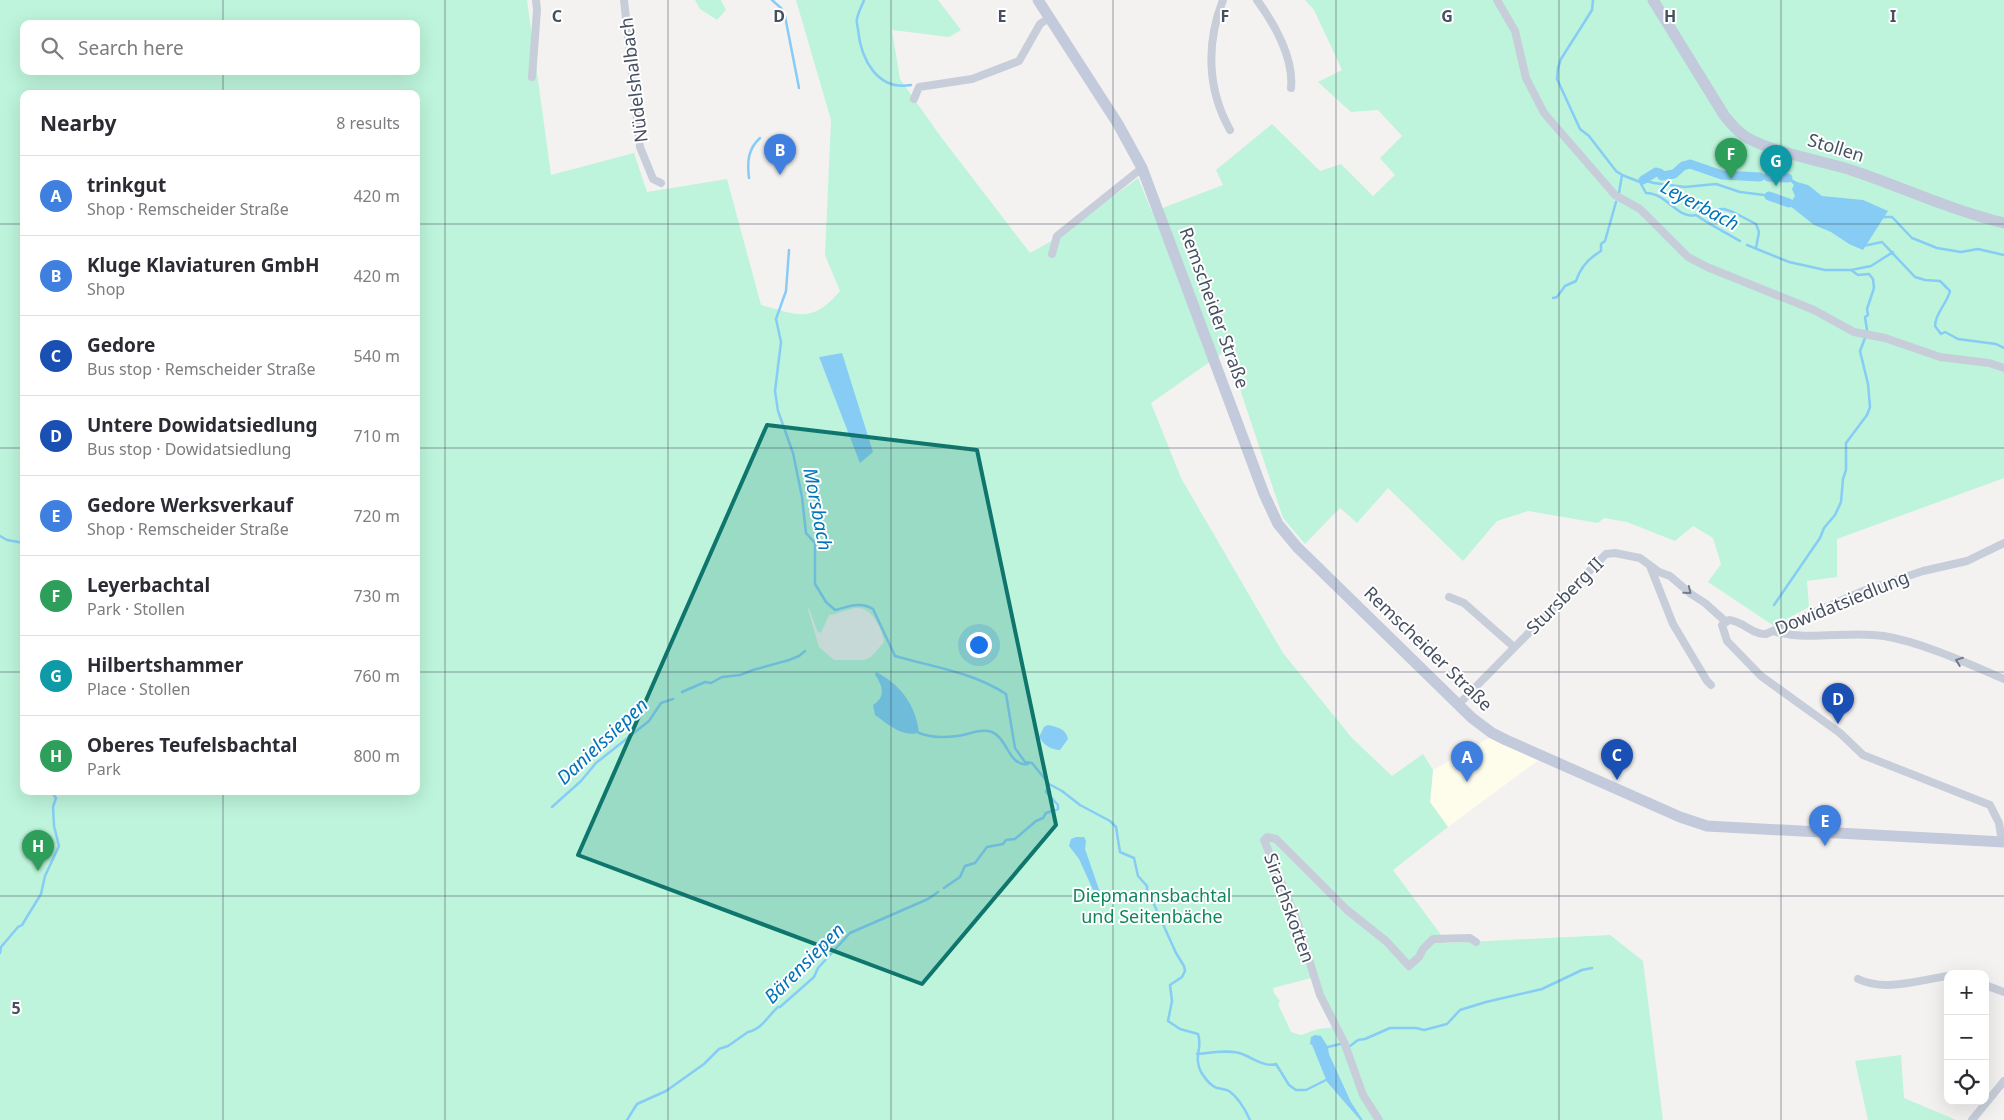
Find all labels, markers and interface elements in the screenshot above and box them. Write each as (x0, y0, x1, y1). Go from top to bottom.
text: C (552, 5, 562, 27)
text: D (773, 5, 785, 27)
text: E (998, 5, 1007, 27)
text: F (1221, 5, 1229, 27)
text: G (1441, 5, 1453, 27)
text: H (1664, 5, 1676, 27)
text: I (1890, 5, 1896, 27)
street label: Nüdelshalbach (613, 16, 653, 144)
search box (20, 20, 420, 75)
icon: search (38, 34, 66, 62)
text: Search here (78, 35, 184, 61)
text: Nearby (40, 109, 116, 137)
text: 8 results (336, 112, 400, 134)
street label: Stollen (1805, 127, 1867, 167)
pin: B (764, 134, 796, 175)
pin: F (1715, 138, 1747, 179)
pin: G (1760, 145, 1792, 186)
text: trinkgut (87, 172, 166, 198)
water label: Leyerbach (1656, 173, 1744, 237)
text: A (50, 185, 62, 207)
text: 420 m (353, 185, 400, 207)
text: Shop · Remscheider Straße (87, 198, 289, 220)
street label: Remscheider Straße (1175, 224, 1255, 392)
text: Kluge Klaviaturen GmbH (87, 252, 320, 278)
text: B (51, 265, 61, 287)
text: 420 m (353, 265, 400, 287)
text: Shop (87, 278, 125, 300)
text: Gedore (87, 332, 155, 358)
text: C (51, 345, 61, 367)
text: 540 m (353, 345, 400, 367)
text: Bus stop · Remscheider Straße (87, 358, 316, 380)
text: Untere Dowidatsiedlung (87, 412, 318, 438)
text: D (50, 425, 62, 447)
text: 710 m (353, 425, 400, 447)
text: Bus stop · Dowidatsiedlung (87, 438, 291, 460)
water label: Morsbach (797, 465, 839, 553)
text: Gedore Werksverkauf (87, 492, 293, 518)
text: E (52, 505, 60, 527)
text: 720 m (353, 505, 400, 527)
text: Shop · Remscheider Straße (87, 518, 289, 540)
street label: Stursberg II (1520, 551, 1608, 639)
street label: Dowidatsiedlung (1771, 564, 1912, 640)
text: Leyerbachtal (87, 572, 210, 598)
street label: Remscheider Straße (1359, 581, 1498, 716)
text: F (52, 585, 60, 607)
text: 730 m (353, 585, 400, 607)
one-way arrow (1682, 586, 1691, 594)
text: Park · Stollen (87, 598, 185, 620)
your location (966, 632, 992, 658)
text: Hilbertshammer (87, 652, 243, 678)
one-way arrow (1955, 657, 1964, 667)
text: G (50, 665, 62, 687)
text: 760 m (353, 665, 400, 687)
text: Place · Stollen (87, 678, 191, 700)
pin: D (1822, 683, 1854, 724)
water label: Danielssiepen (551, 692, 653, 790)
text: Oberes Teufelsbachtal (87, 732, 297, 758)
pin: C (1601, 739, 1633, 780)
pin: A (1451, 741, 1483, 782)
text: H (50, 745, 62, 767)
text: 800 m (353, 745, 400, 767)
text: Park (87, 758, 121, 780)
pin: E (1809, 805, 1841, 846)
pin: H (22, 830, 54, 871)
street label: Sirachskotten (1259, 850, 1321, 966)
park label: Diepmannsbachtal und Seitenbäche (1073, 883, 1231, 928)
water label: Bärensiepen (758, 917, 850, 1009)
map controls (1944, 970, 1989, 1105)
button: + (1944, 970, 1989, 1015)
text: 5 (11, 997, 21, 1019)
button: − (1944, 1015, 1989, 1060)
button: locate (1944, 1060, 1989, 1105)

